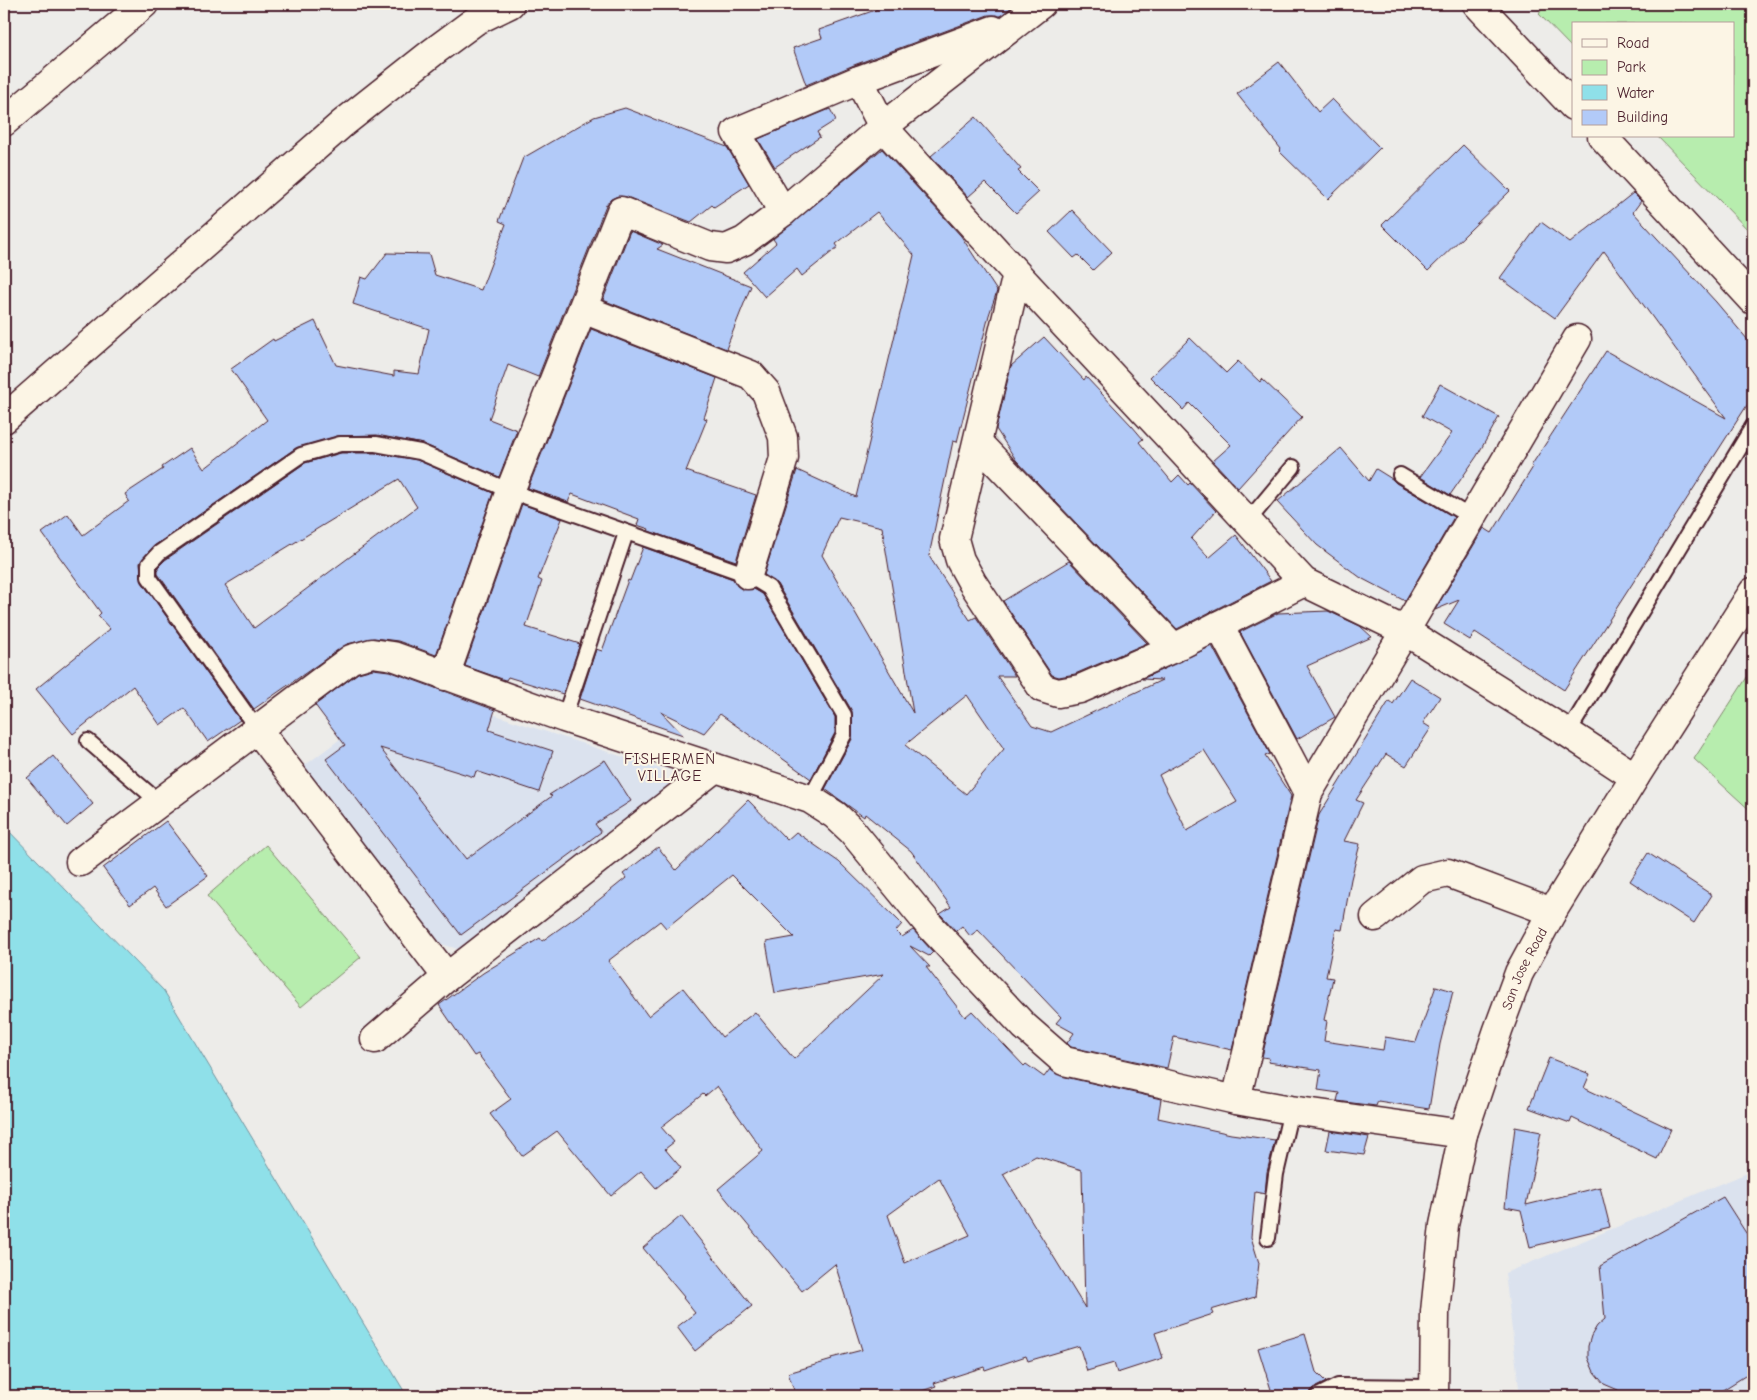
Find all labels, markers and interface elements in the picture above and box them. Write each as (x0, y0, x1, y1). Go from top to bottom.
legend (1572, 22, 1734, 138)
text: Road (1617, 34, 1649, 52)
text: Park (1617, 58, 1646, 76)
text: Water (1617, 84, 1654, 102)
text: Building (1617, 108, 1668, 126)
district label: FISHERMEN VILLAGE (624, 750, 716, 785)
street label: San Jose Road (1498, 925, 1551, 1012)

